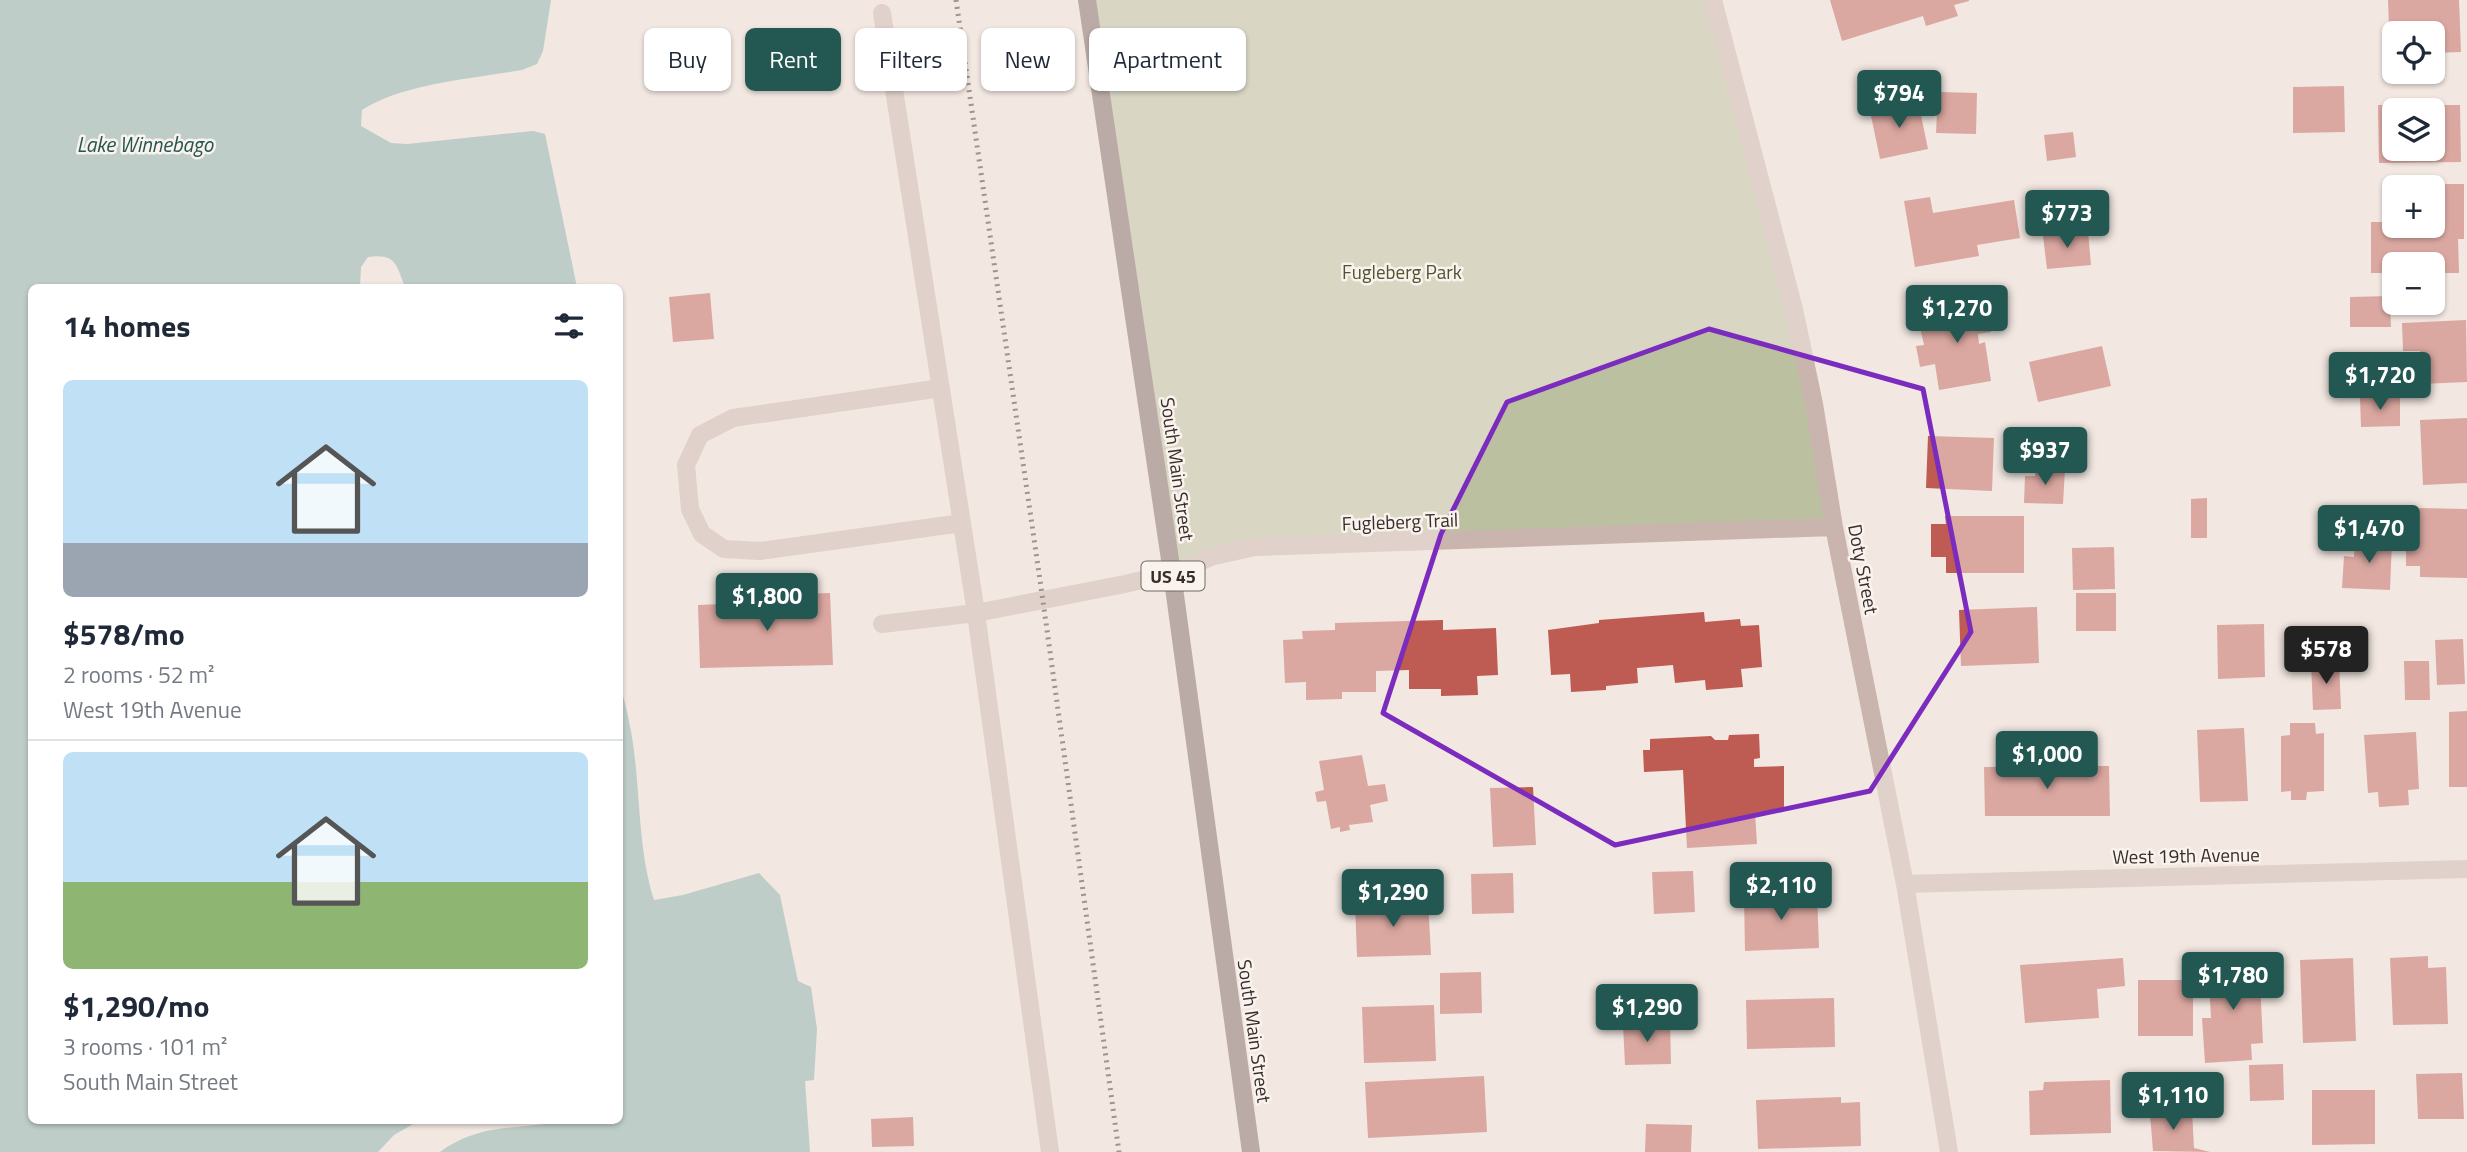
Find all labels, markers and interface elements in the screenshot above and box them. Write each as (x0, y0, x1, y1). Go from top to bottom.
map controls (2382, 21, 2445, 315)
button: locate (2382, 21, 2445, 84)
chip: Buy (644, 28, 731, 91)
chip: Rent (745, 28, 841, 91)
chip: Filters (855, 28, 967, 91)
chip: New (981, 28, 1075, 91)
chip: Apartment (1089, 28, 1246, 91)
pin: $794 (1858, 71, 1940, 130)
text: $794 (1873, 75, 1925, 110)
button: layers (2382, 98, 2445, 161)
water label: Lake Winnebago (77, 128, 214, 160)
button: + (2382, 175, 2445, 238)
pin: $773 (2026, 190, 2108, 250)
text: $773 (2041, 195, 2093, 230)
button: − (2382, 252, 2445, 315)
park label: Fugleberg Park (1342, 257, 1462, 286)
pin: $1,270 (1900, 286, 2014, 345)
text: $1,270 (1922, 290, 1992, 325)
text: 14 homes (63, 303, 190, 349)
icon: filters (550, 307, 588, 345)
pin: $1,720 (2323, 352, 2437, 412)
text: $1,720 (2345, 357, 2415, 392)
street label: South Main Street (1154, 395, 1202, 543)
icon: home (263, 426, 389, 552)
pin: $937 (2004, 428, 2086, 487)
text: $937 (2019, 432, 2071, 467)
street label: Fugleberg Trail (1341, 504, 1459, 538)
pin: $1,470 (2312, 505, 2426, 565)
text: $1,470 (2334, 510, 2404, 545)
street label: Doty Street (1841, 521, 1887, 617)
road number: US 45 (1142, 562, 1204, 590)
pin: $1,800 (710, 574, 824, 633)
text: $1,800 (732, 578, 802, 613)
text: $578/mo (63, 611, 185, 657)
pin: $578 (2285, 626, 2367, 686)
text: $578 (2300, 631, 2352, 666)
text: 2 rooms · 52 m² (63, 657, 214, 692)
text: West 19th Avenue (63, 692, 242, 727)
pin: $1,000 (1990, 732, 2104, 791)
text: $1,000 (2012, 736, 2082, 771)
icon: home (263, 798, 389, 924)
street label: West 19th Avenue (2112, 839, 2260, 871)
pin: $2,110 (1724, 862, 1838, 922)
text: $2,110 (1746, 867, 1816, 902)
pin: $1,290 (1336, 870, 1450, 929)
text: $1,290 (1358, 874, 1428, 909)
pin: $1,780 (2176, 953, 2290, 1012)
street label: South Main Street (1231, 957, 1279, 1105)
text: $1,780 (2198, 957, 2268, 992)
text: $1,290/mo (63, 983, 209, 1029)
pin: $1,290 (1590, 984, 1704, 1044)
text: $1,290 (1612, 989, 1682, 1024)
text: 3 rooms · 101 m² (63, 1029, 227, 1064)
text: South Main Street (63, 1064, 238, 1099)
pin: $1,110 (2116, 1072, 2230, 1132)
text: $1,110 (2138, 1077, 2208, 1112)

